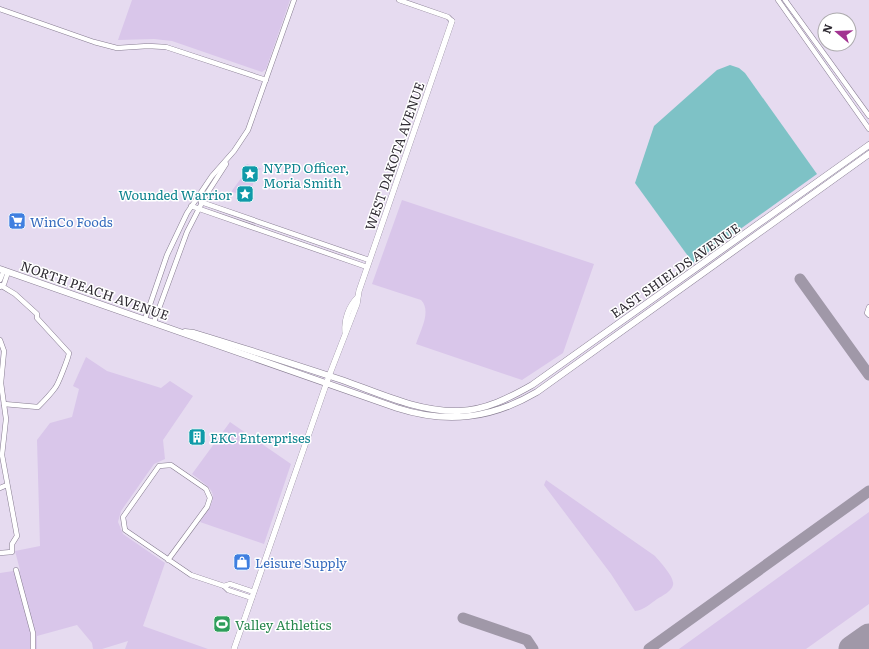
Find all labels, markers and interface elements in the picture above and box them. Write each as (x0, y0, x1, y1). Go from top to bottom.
north arrow (817, 12, 857, 52)
text: N (818, 21, 836, 35)
street label: WEST DAKOTA AVENUE (360, 79, 428, 233)
place label: NYPD Officer, Moria Smith (263, 158, 349, 192)
place icon: NYPD Officer, Moria Smith (240, 164, 260, 184)
place icon: Wounded Warrior (235, 184, 255, 204)
place label: Wounded Warrior (118, 185, 233, 204)
supermarket icon: WinCo Foods (7, 211, 27, 231)
place label: WinCo Foods (30, 212, 113, 231)
street label: EAST SHIELDS AVENUE (606, 218, 744, 322)
street label: NORTH PEACH AVENUE (18, 256, 172, 324)
building icon: EKC Enterprises (187, 427, 207, 447)
place label: EKC Enterprises (210, 428, 310, 447)
shop icon: Leisure Supply (232, 552, 252, 572)
place label: Leisure Supply (255, 553, 347, 572)
sports icon: Valley Athletics (212, 614, 232, 634)
place label: Valley Athletics (235, 615, 332, 634)

